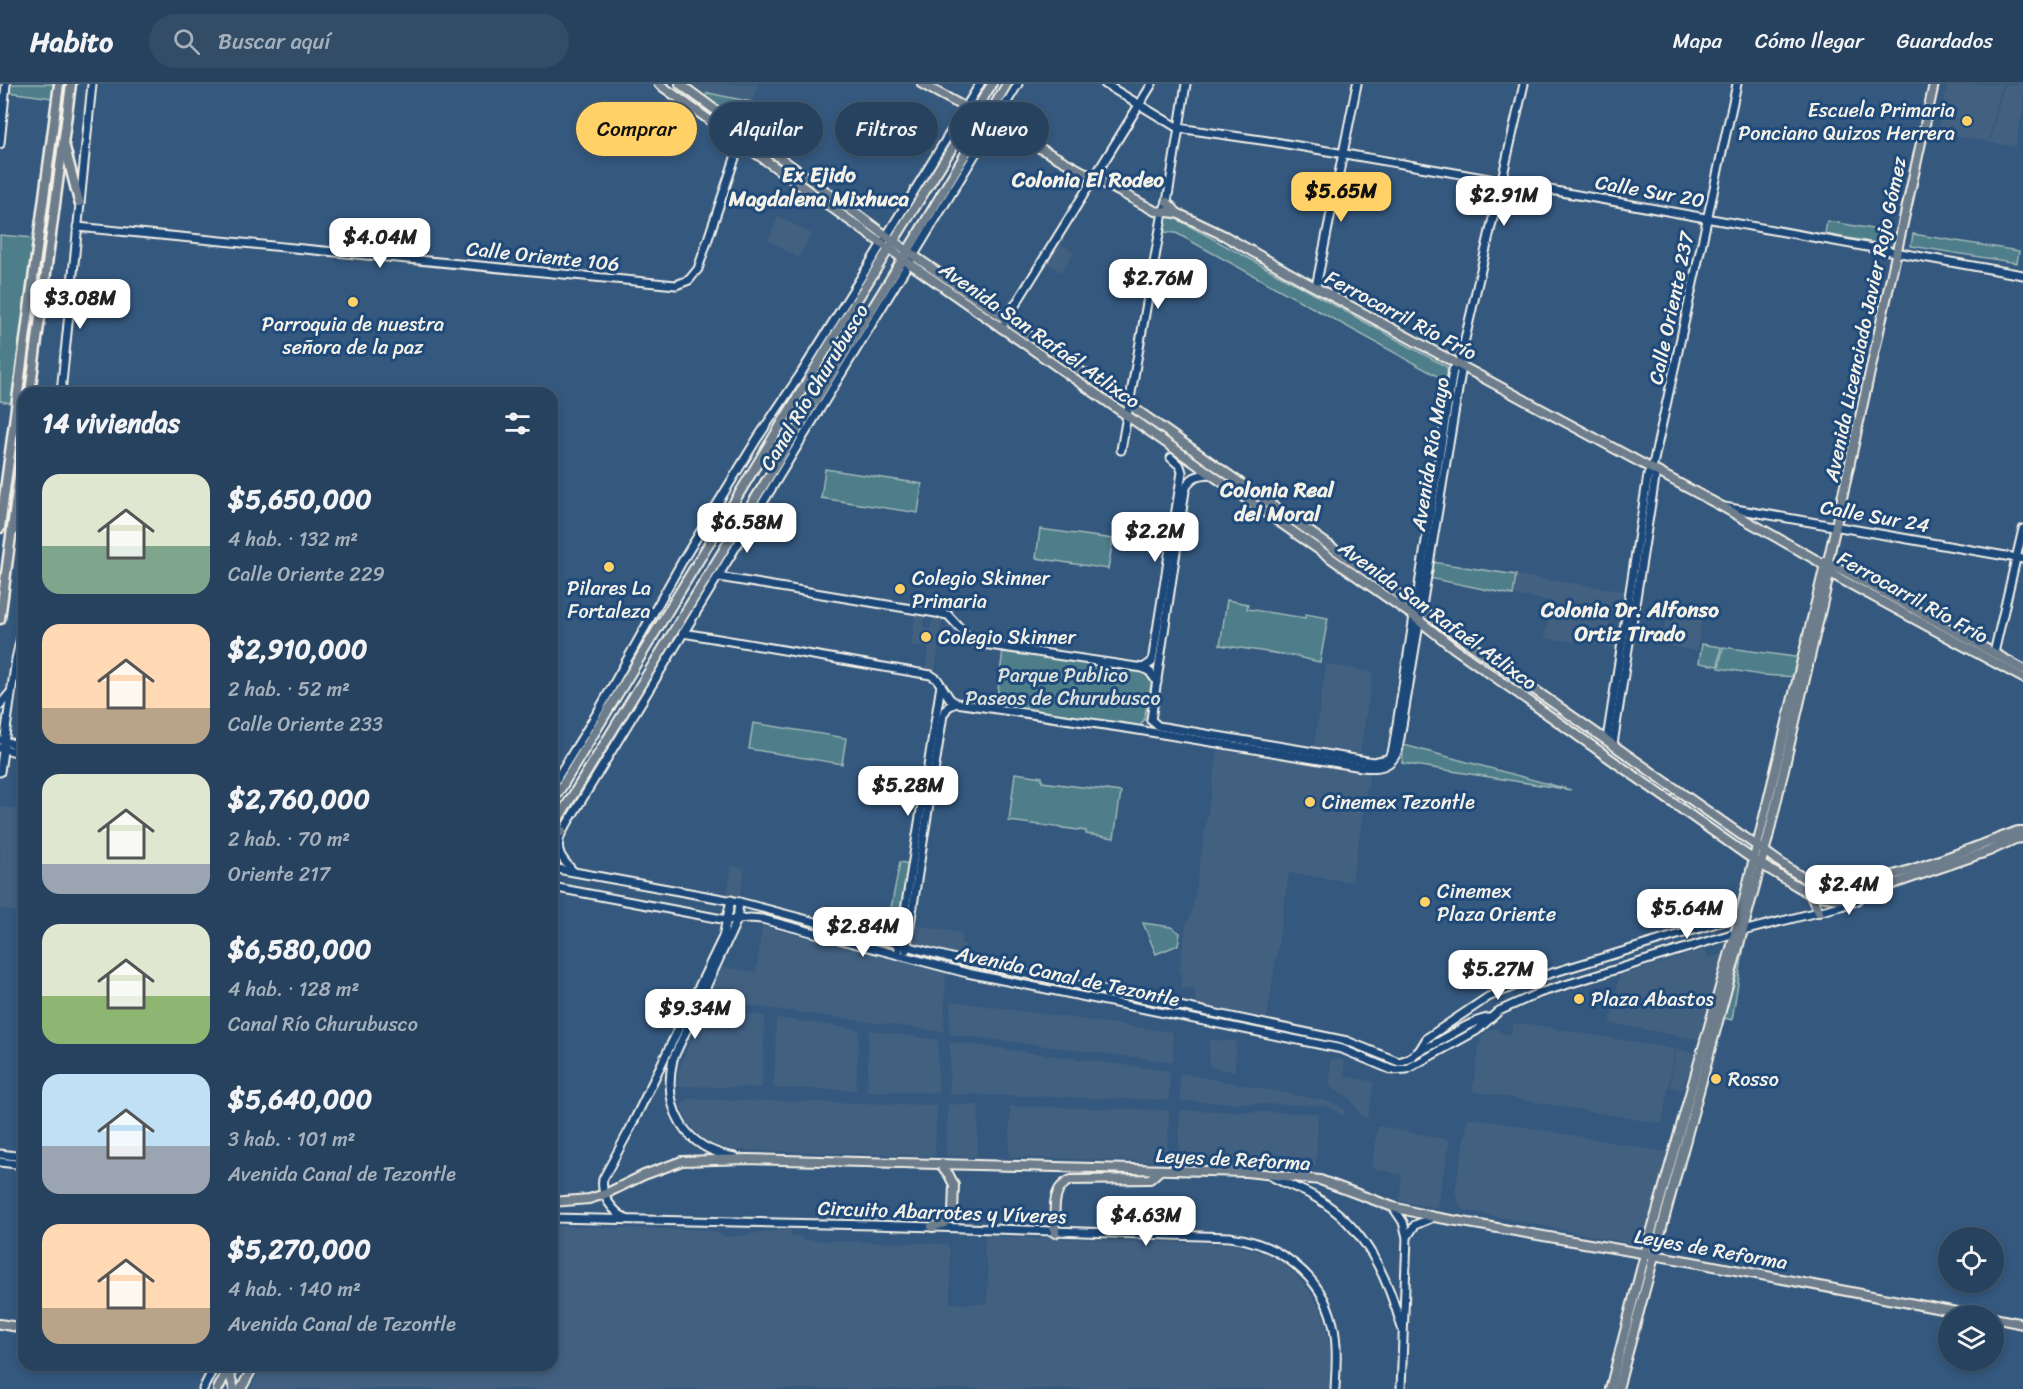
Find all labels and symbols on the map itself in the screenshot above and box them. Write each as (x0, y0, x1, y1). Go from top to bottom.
place label: Escuela Primaria Ponciano Quizos Herrera (1738, 93, 1955, 151)
marker: Escuela Primaria Ponciano Quizos Herrera (1960, 114, 1974, 128)
street label: Avenida Licenciado Javier Rojo Gómez (1814, 153, 1917, 486)
district label: Ex Ejido Magdalena Mixhuca (728, 156, 910, 218)
district label: Colonia El Rodeo (1011, 161, 1164, 199)
street label: Calle Sur 20 (1593, 165, 1707, 218)
pin: $5.65M (1292, 172, 1390, 223)
pin: $2.91M (1455, 176, 1553, 227)
pin: $4.04M (331, 218, 429, 269)
street label: Calle Oriente 237 (1638, 227, 1705, 388)
street label: Calle Oriente 106 (465, 231, 621, 282)
street label: Avenida San Rafaél Atlixco (931, 252, 1148, 418)
pin: $2.76M (1109, 259, 1207, 310)
street label: Ferrocarril Río Frío (1318, 261, 1483, 370)
pin: $3.08M (31, 279, 129, 330)
marker: Parroquia de nuestra señora de la paz (346, 295, 360, 309)
street label: Canal Río Churubusco (751, 297, 878, 478)
place label: Parroquia de nuestra señora de la paz (262, 307, 444, 365)
street label: Avenida Río Mayo (1401, 375, 1460, 534)
district label: Colonia Real del Moral (1219, 471, 1335, 533)
street label: Calle Sur 24 (1818, 490, 1932, 543)
pin: $6.58M (698, 503, 796, 554)
pin: $2.2M (1113, 512, 1197, 563)
street label: Avenida San Rafaél Atlixco (1330, 530, 1545, 700)
street label: Ferrocarril Río Frío (1831, 541, 1995, 654)
marker: Pilares La Fortaleza (602, 560, 616, 574)
place label: Colegio Skinner Primaria (912, 561, 1050, 619)
place label: Pilares La Fortaleza (567, 571, 651, 629)
marker: Colegio Skinner Primaria (893, 582, 907, 596)
district label: Colonia Dr. Alfonso Ortiz Tirado (1540, 591, 1719, 653)
place label: Colegio Skinner (938, 620, 1076, 655)
marker: Colegio Skinner (919, 630, 933, 644)
park label: Parque Publico Paseos de Churubusco (965, 658, 1161, 716)
pin: $5.28M (859, 766, 957, 817)
place label: Cinemex Tezontle (1322, 785, 1475, 820)
marker: Cinemex Tezontle (1303, 795, 1317, 809)
pin: $2.4M (1807, 865, 1891, 916)
place label: Cinemex Plaza Oriente (1437, 874, 1556, 932)
pin: $5.64M (1638, 889, 1736, 940)
marker: Cinemex Plaza Oriente (1418, 895, 1432, 909)
pin: $2.84M (814, 907, 912, 958)
street label: Avenida Canal de Tezontle (952, 935, 1183, 1017)
pin: $5.27M (1449, 950, 1547, 1001)
place label: Plaza Abastos (1591, 982, 1715, 1017)
pin: $9.34M (646, 989, 744, 1040)
marker: Plaza Abastos (1572, 992, 1586, 1006)
place label: Rosso (1728, 1062, 1779, 1097)
marker: Rosso (1709, 1072, 1723, 1086)
street label: Leyes de Reforma (1155, 1138, 1311, 1181)
street label: Circuito Abarrotes y Víveres (817, 1191, 1068, 1234)
pin: $4.63M (1097, 1196, 1195, 1247)
street label: Leyes de Reforma (1632, 1219, 1790, 1280)

